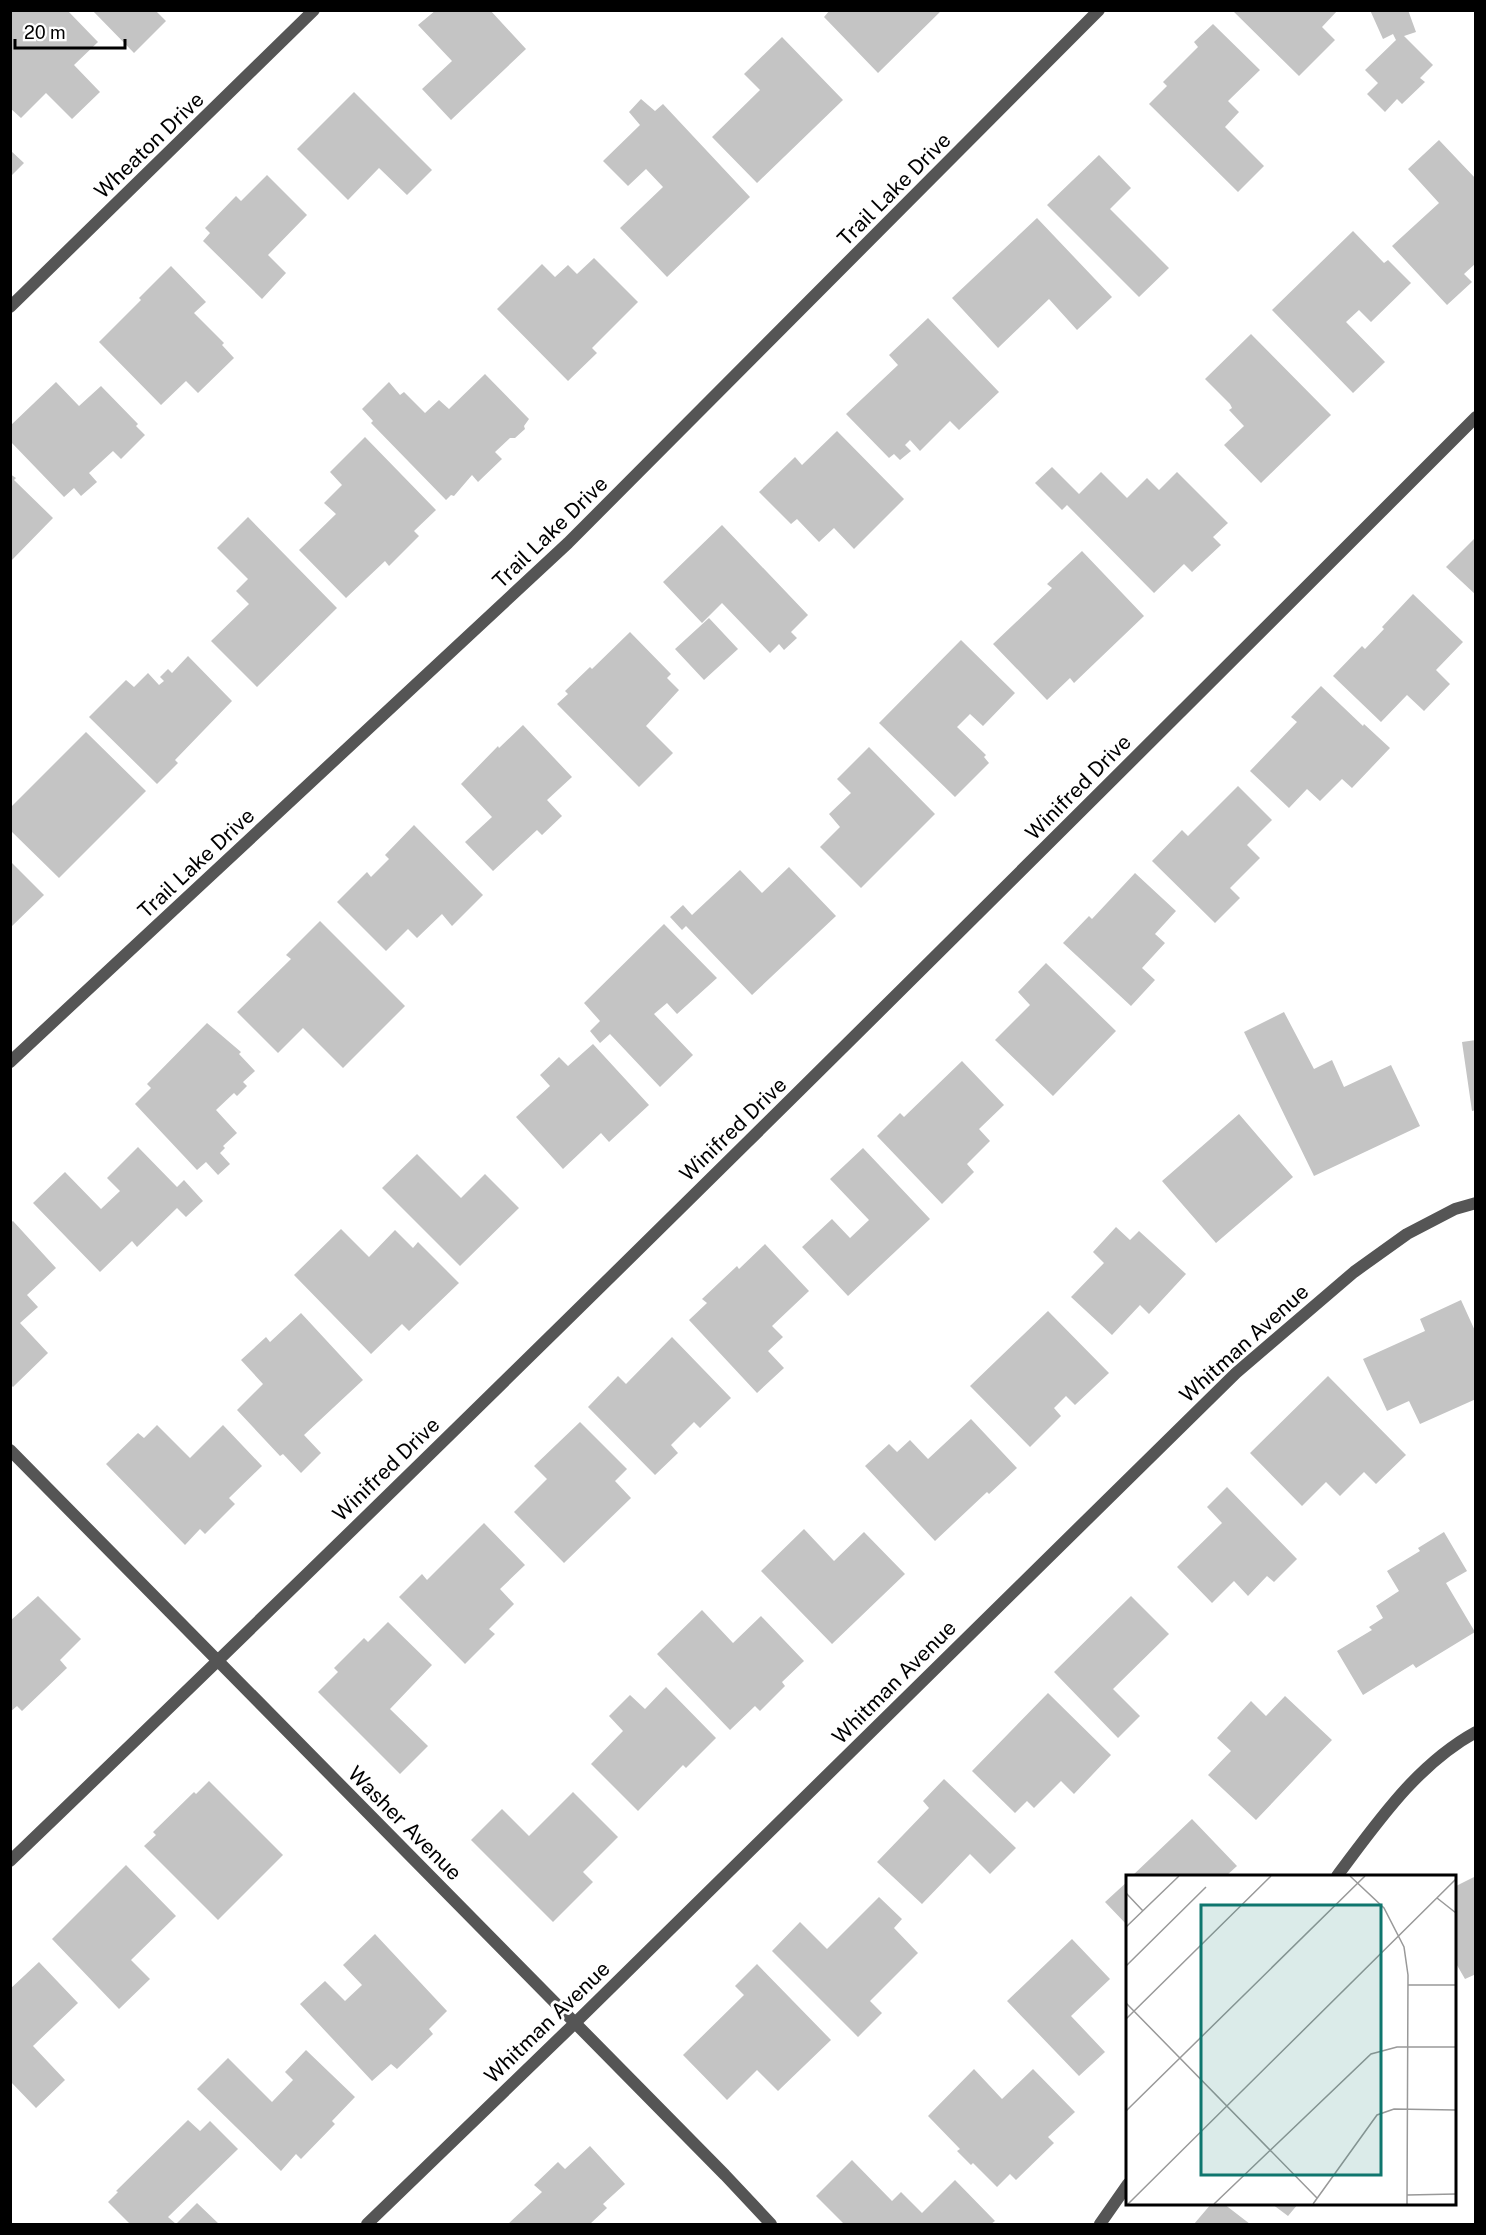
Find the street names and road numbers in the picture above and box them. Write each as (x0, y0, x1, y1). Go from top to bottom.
street label: Wheaton Drive (89, 87, 209, 203)
street label: Trail Lake Drive (832, 127, 956, 251)
street label: Trail Lake Drive (487, 471, 613, 593)
street label: Winifred Drive (1020, 729, 1136, 845)
street label: Trail Lake Drive (133, 803, 259, 923)
street label: Winifred Drive (674, 1072, 792, 1186)
street label: Whitman Avenue (1174, 1279, 1314, 1407)
street label: Winifred Drive (327, 1412, 445, 1526)
street label: Whitman Avenue (827, 1615, 961, 1749)
street label: Washer Avenue (343, 1761, 467, 1885)
street label: Whitman Avenue (479, 1956, 615, 2088)

